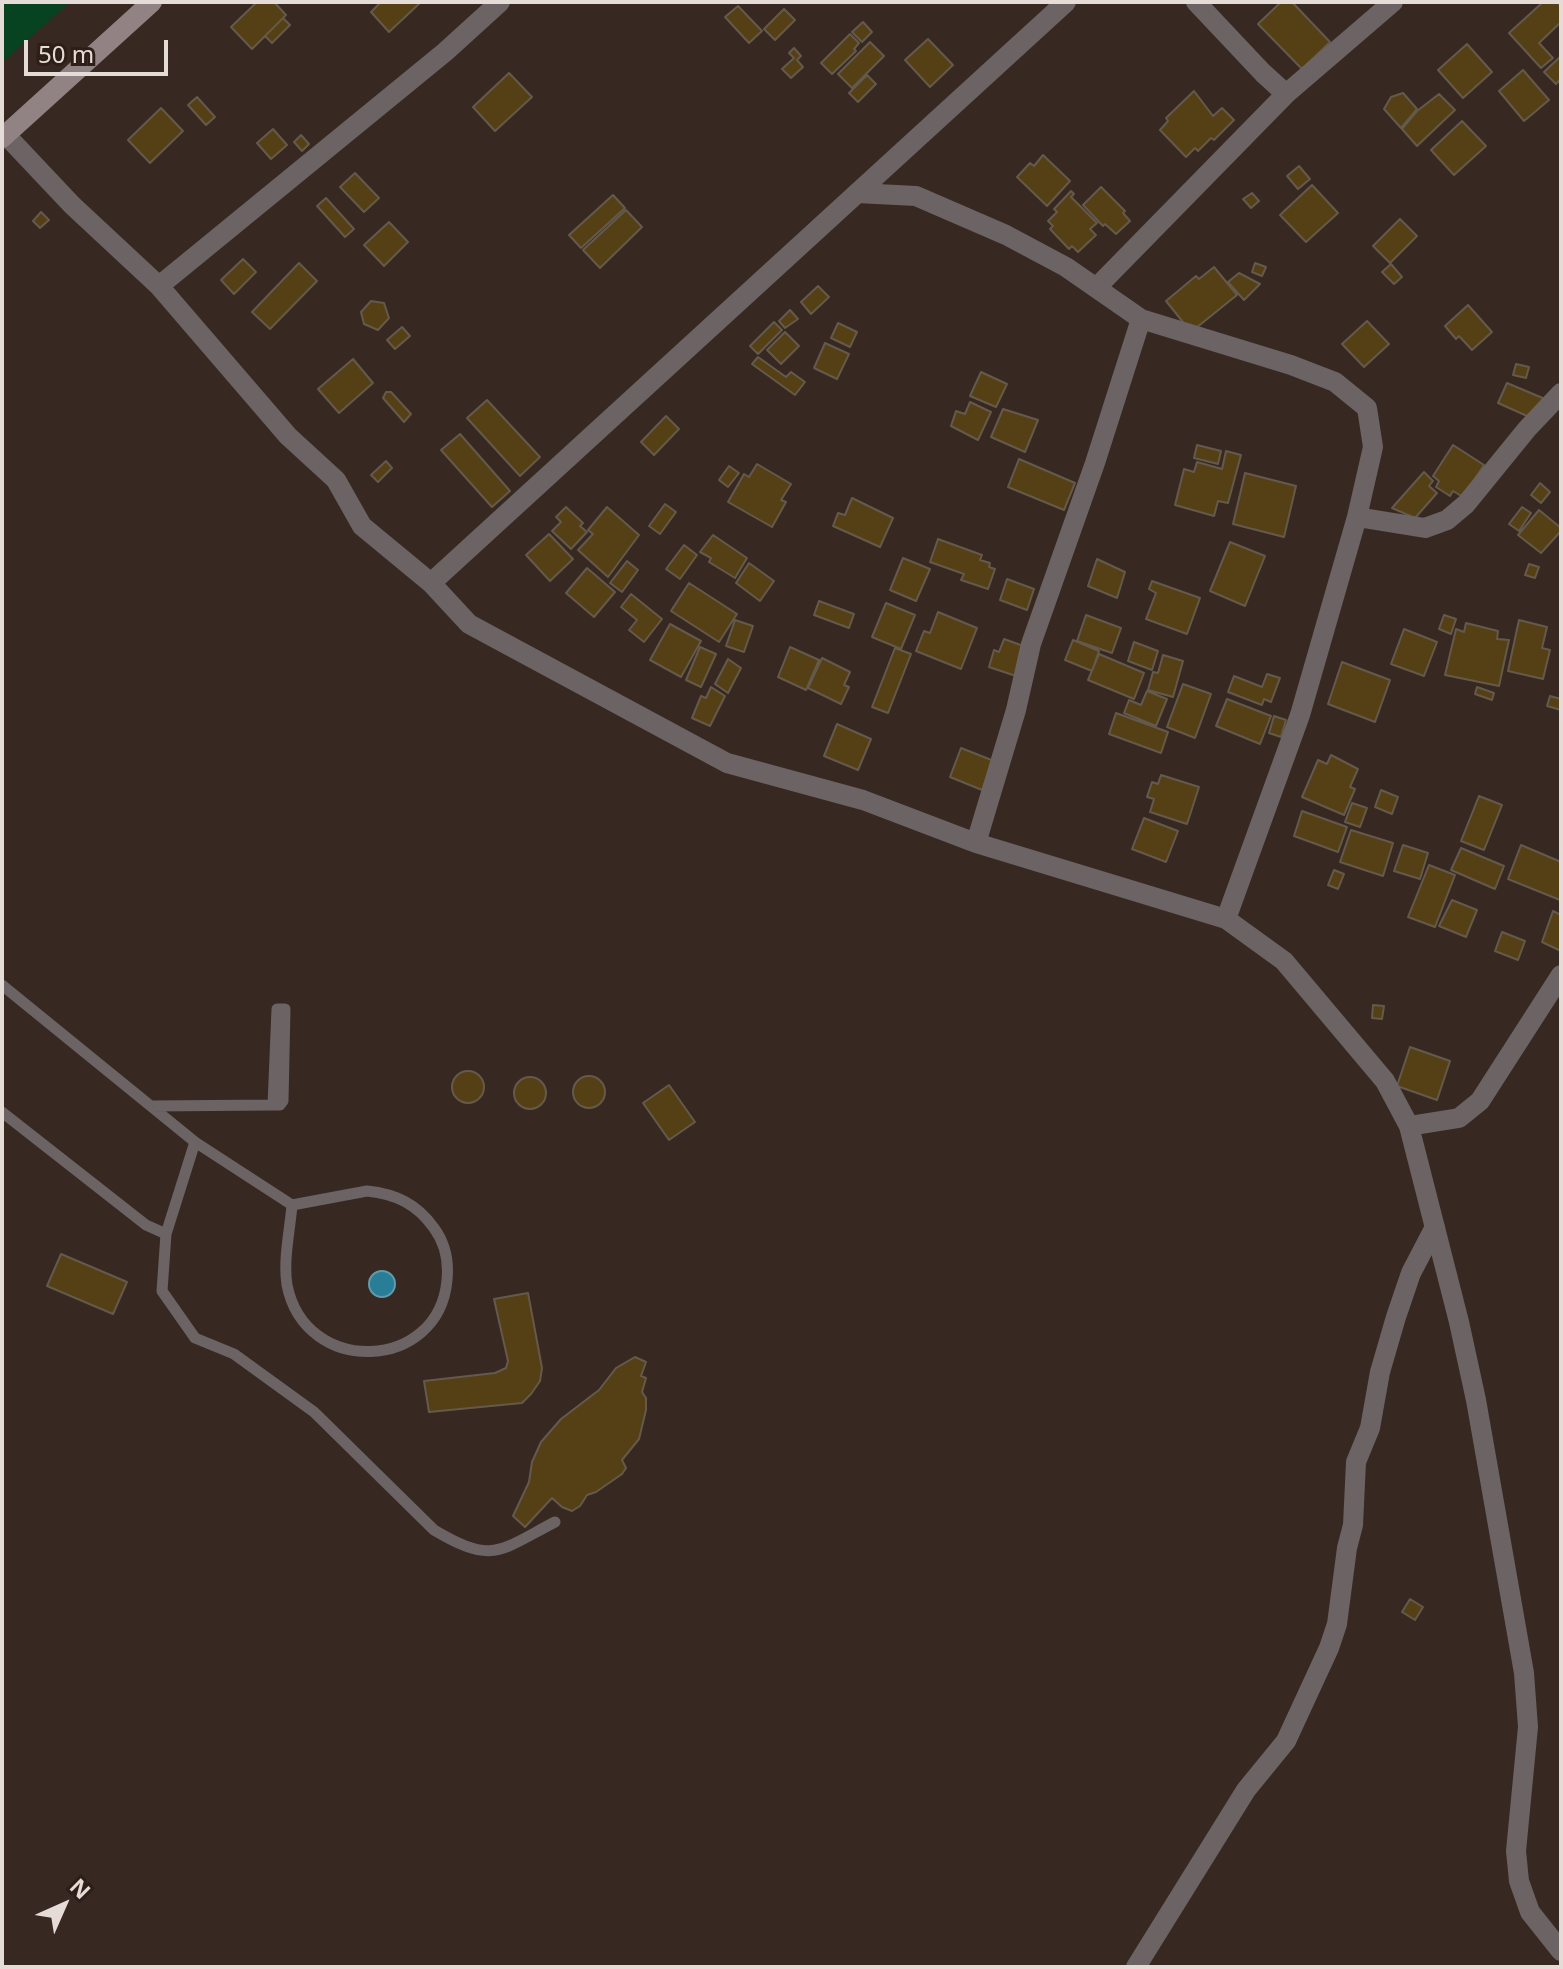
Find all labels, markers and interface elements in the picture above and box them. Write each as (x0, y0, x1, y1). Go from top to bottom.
scale bar (28, 24, 172, 74)
text: 50 m (38, 37, 94, 70)
north arrow (24, 1865, 104, 1945)
text: N (64, 1871, 98, 1905)

